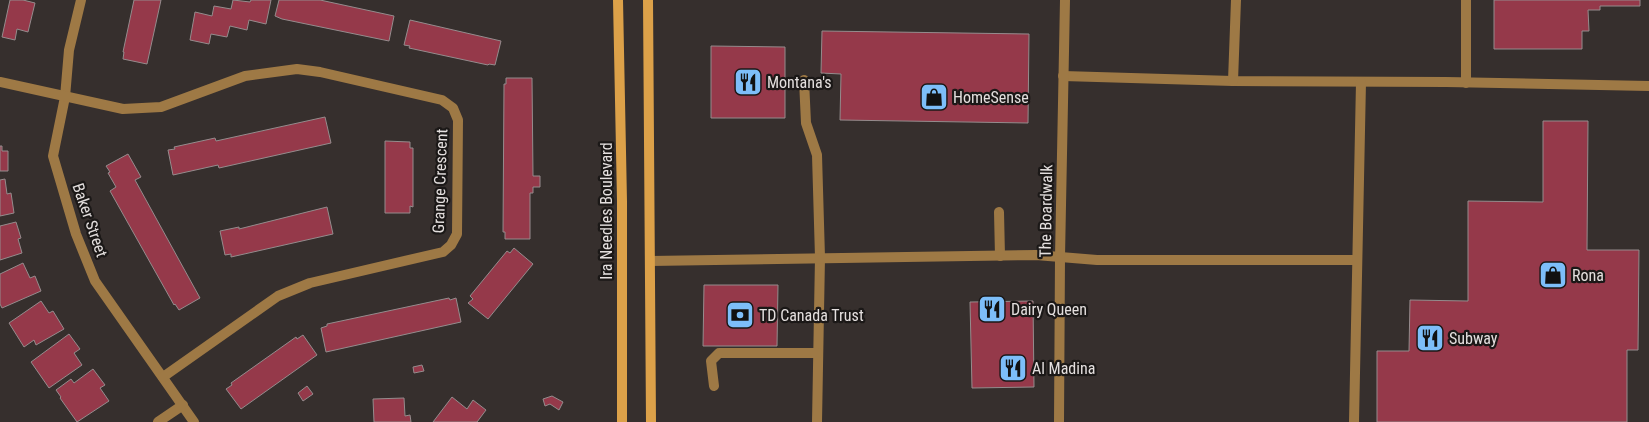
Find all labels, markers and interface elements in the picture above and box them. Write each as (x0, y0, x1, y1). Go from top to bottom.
restaurant icon: Montana's (733, 67, 763, 97)
place label: Montana's (767, 73, 832, 92)
shop icon: HomeSense (919, 82, 949, 112)
place label: HomeSense (953, 88, 1029, 107)
street label: Grange Crescent (429, 128, 451, 234)
street label: Ira Needles Boulevard (597, 142, 616, 280)
street label: The Boardwalk (1036, 163, 1056, 258)
street label: Baker Street (68, 181, 112, 260)
shop icon: Rona (1538, 260, 1568, 290)
place label: Rona (1572, 266, 1604, 285)
restaurant icon: Dairy Queen (977, 294, 1007, 324)
bank icon: TD Canada Trust (725, 300, 755, 330)
place label: Dairy Queen (1011, 300, 1087, 319)
place label: TD Canada Trust (759, 306, 864, 325)
restaurant icon: Subway (1415, 323, 1445, 353)
place label: Subway (1449, 329, 1498, 348)
restaurant icon: Al Madina (998, 353, 1028, 383)
place label: Al Madina (1032, 359, 1095, 378)

